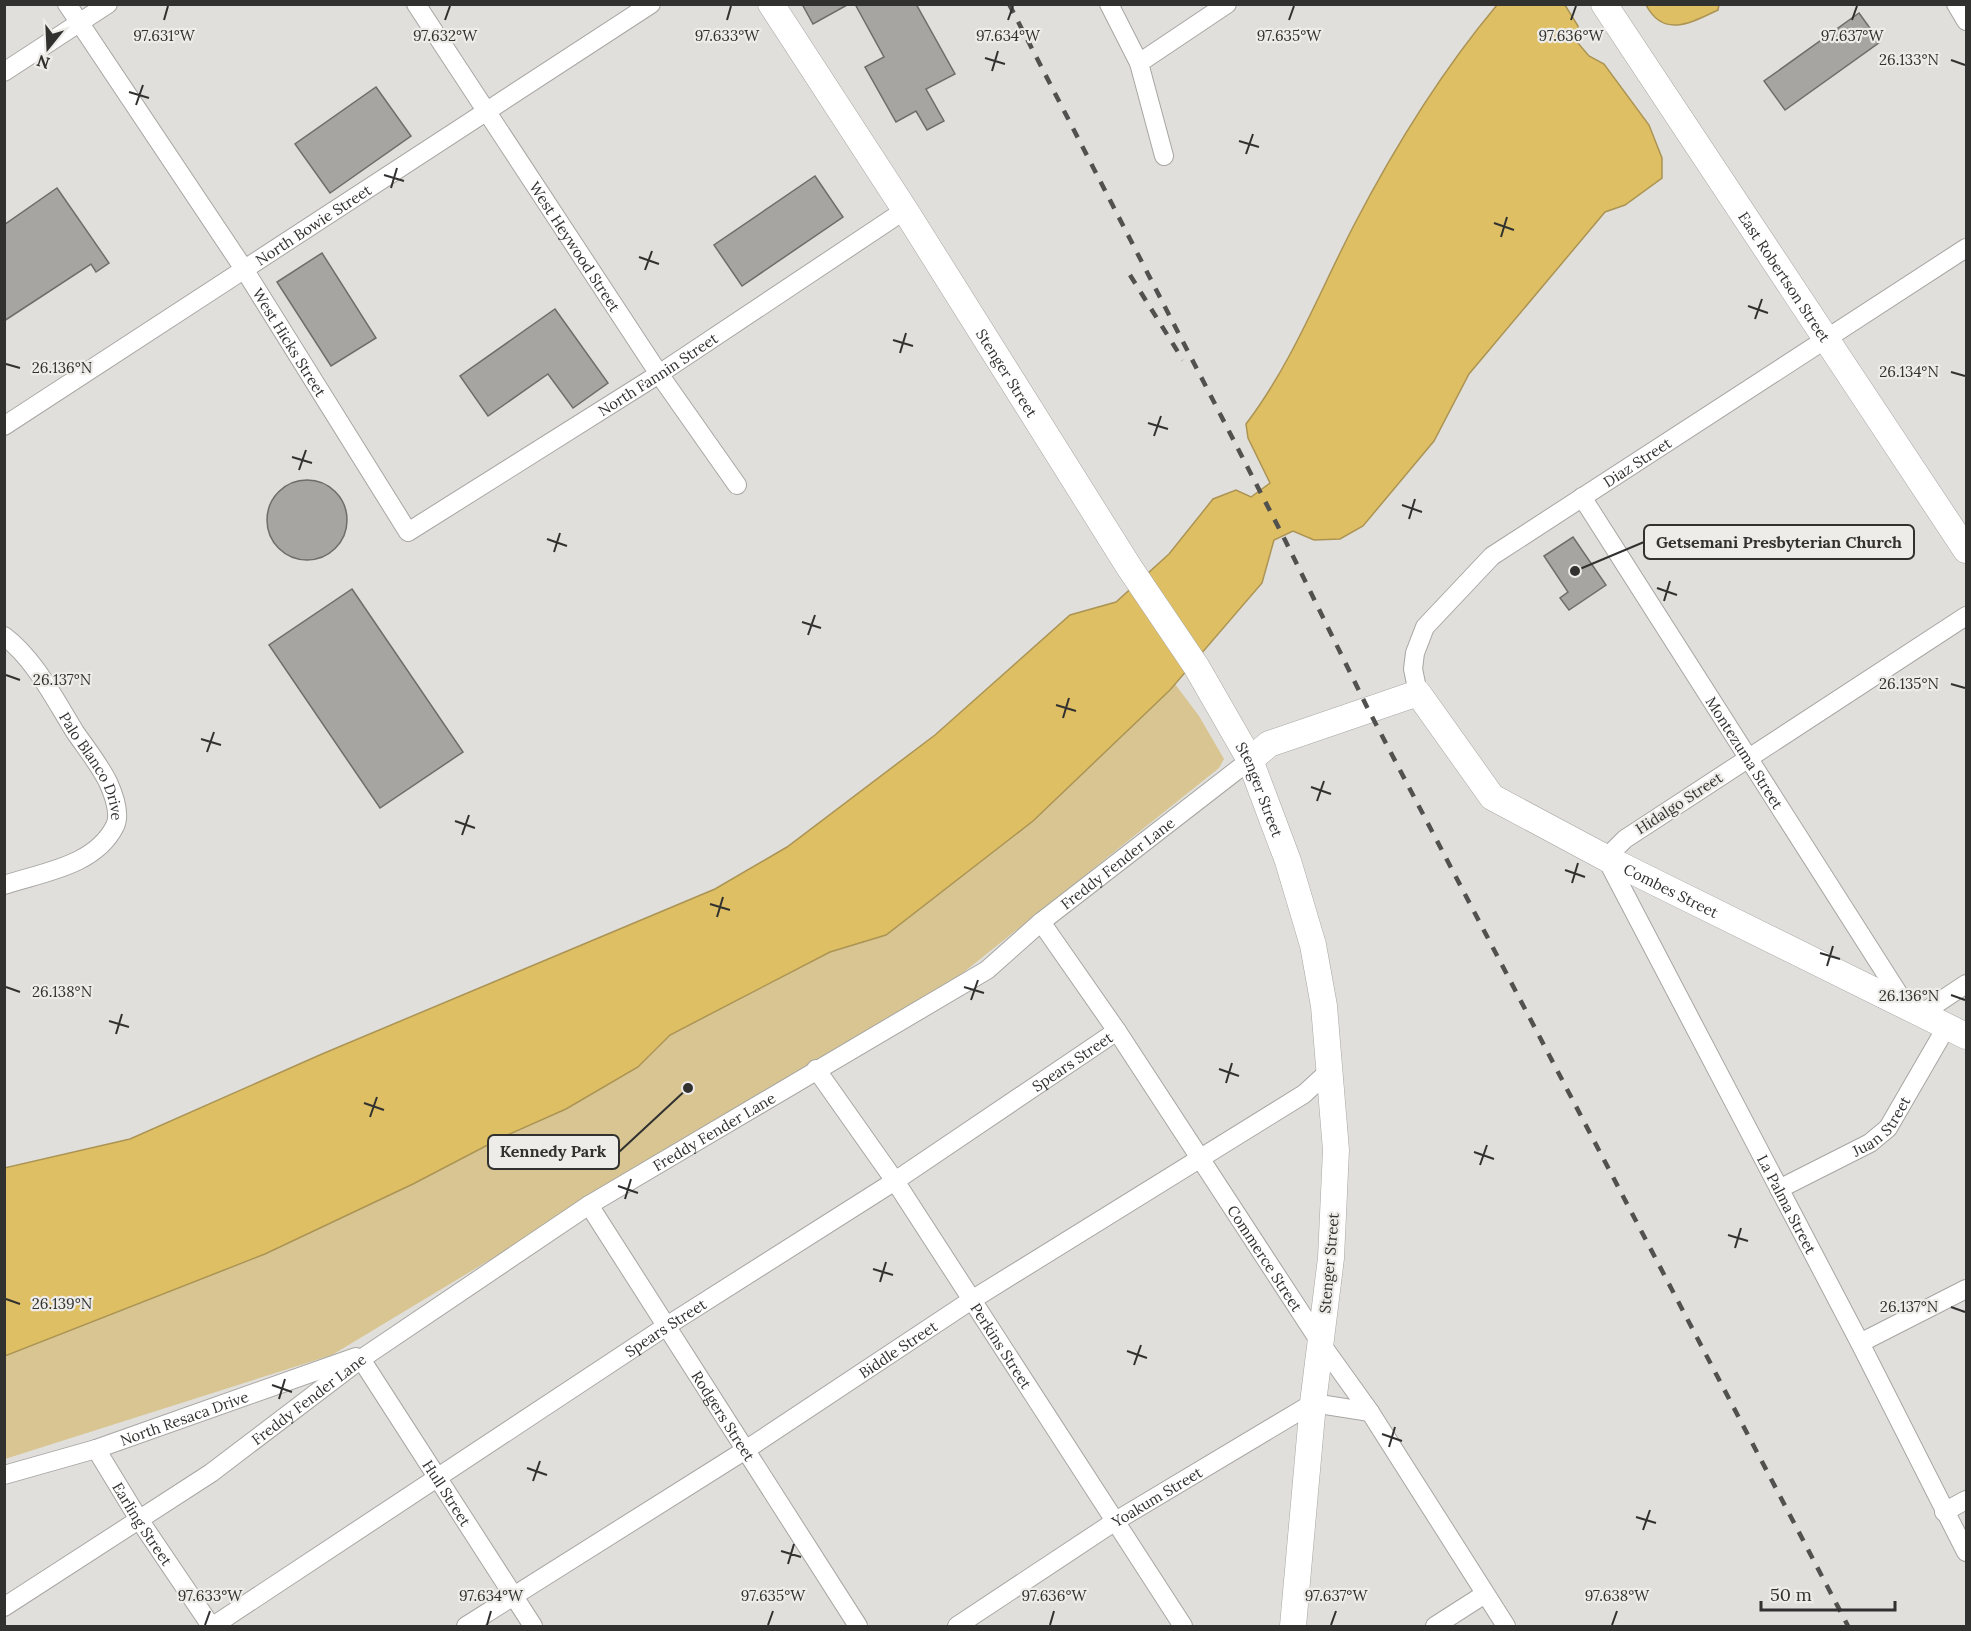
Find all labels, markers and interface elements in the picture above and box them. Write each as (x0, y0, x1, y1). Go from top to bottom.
north arrow (18, 18, 78, 78)
text: 97.631°W (133, 26, 196, 45)
text: 97.632°W (413, 26, 478, 45)
text: 97.633°W (695, 26, 760, 45)
text: 97.634°W (976, 26, 1041, 45)
text: 97.635°W (1257, 26, 1322, 45)
text: 97.636°W (1539, 26, 1604, 45)
text: 97.637°W (1821, 26, 1884, 45)
text: 26.133°N (1879, 50, 1939, 69)
text: N (34, 51, 52, 74)
street label: West Heywood Street (526, 178, 625, 315)
street label: North Bowie Street (252, 180, 375, 269)
street label: East Robertson Street (1735, 208, 1835, 346)
street label: West Hicks Street (249, 284, 331, 400)
street label: Stenger Street (972, 325, 1042, 421)
street label: North Fannin Street (594, 328, 721, 420)
text: 26.136°N (32, 358, 92, 377)
text: 26.134°N (1879, 362, 1939, 381)
street label: Diaz Street (1599, 433, 1675, 491)
callout: Getsemani Presbyterian Church (1644, 525, 1914, 559)
text: Getsemani Presbyterian Church (1656, 532, 1902, 552)
text: 26.137°N (33, 670, 91, 689)
text: 26.135°N (1879, 674, 1939, 693)
street label: Montezuma Street (1702, 693, 1788, 812)
street label: Palo Blanco Drive (56, 708, 127, 821)
street label: Stenger Street (1232, 738, 1288, 840)
street label: Hidalgo Street (1632, 768, 1726, 838)
street label: Freddy Fender Lane (1056, 813, 1178, 913)
street label: Combes Street (1621, 859, 1722, 922)
text: 26.138°N (32, 982, 92, 1001)
text: 26.136°N (1879, 986, 1939, 1005)
street label: Spears Street (1028, 1027, 1116, 1095)
street label: Freddy Fender Lane (649, 1088, 778, 1175)
street label: Juan Street (1848, 1092, 1914, 1160)
callout: Kennedy Park (488, 1135, 619, 1169)
text: Kennedy Park (500, 1141, 607, 1161)
street label: La Palma Street (1753, 1151, 1821, 1257)
street label: Commerce Street (1224, 1201, 1307, 1315)
street label: Stenger Street (1315, 1212, 1343, 1314)
text: 26.139°N (32, 1294, 92, 1313)
street label: Spears Street (621, 1294, 710, 1361)
text: 26.137°N (1880, 1297, 1938, 1316)
street label: Perkins Street (967, 1299, 1036, 1392)
street label: Biddle Street (855, 1316, 941, 1382)
street label: Freddy Fender Lane (247, 1349, 370, 1449)
street label: Rodgers Street (688, 1367, 760, 1465)
street label: North Resaca Drive (117, 1386, 251, 1449)
street label: Hull Street (419, 1456, 476, 1530)
street label: Yoakum Street (1107, 1462, 1205, 1531)
street label: Earling Street (109, 1478, 177, 1569)
scale bar (1761, 1574, 1894, 1612)
text: 50 m (1770, 1583, 1812, 1606)
text: 97.633°W (178, 1586, 243, 1605)
text: 97.634°W (459, 1586, 524, 1605)
text: 97.635°W (741, 1586, 806, 1605)
text: 97.636°W (1022, 1586, 1087, 1605)
text: 97.637°W (1305, 1586, 1368, 1605)
text: 97.638°W (1585, 1586, 1650, 1605)

